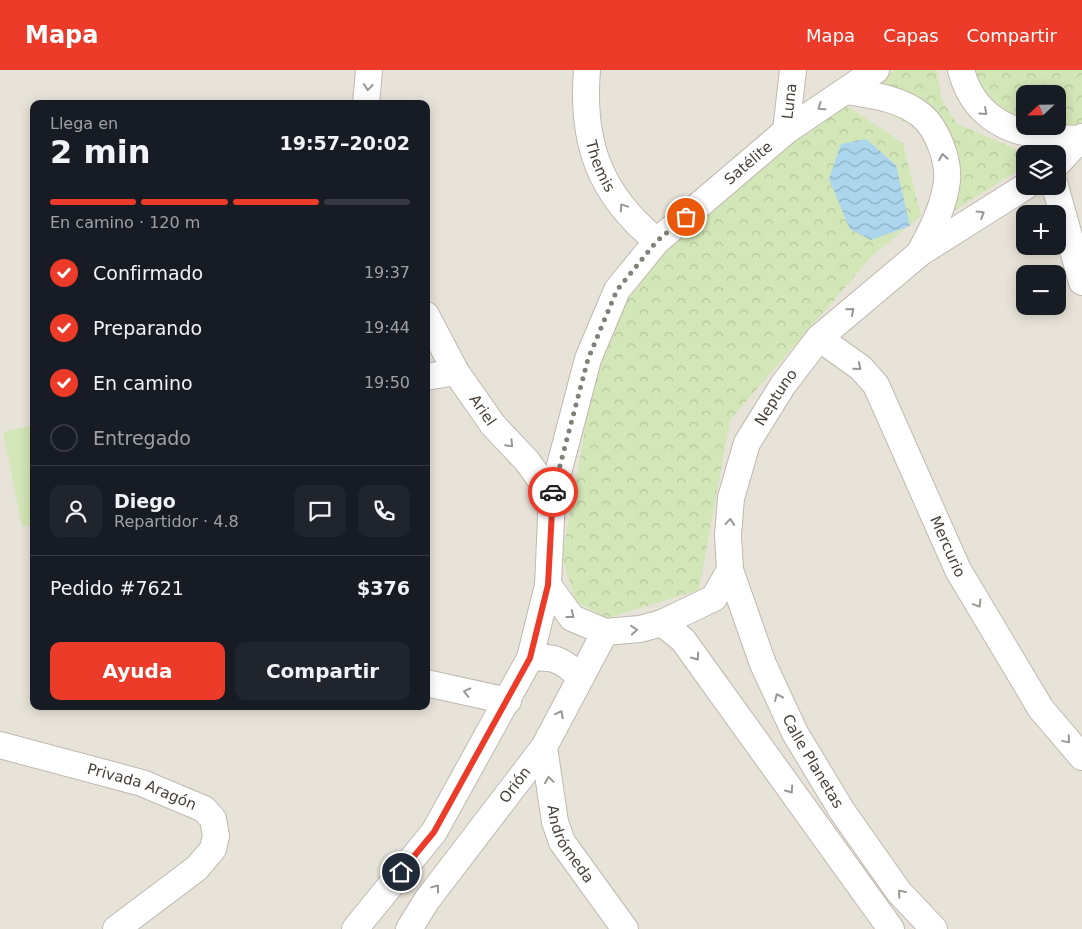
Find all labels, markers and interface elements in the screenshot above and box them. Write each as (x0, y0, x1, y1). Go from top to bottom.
text: Mapa (25, 21, 98, 49)
text: Mapa (806, 25, 855, 46)
text: Capas (883, 25, 939, 46)
text: Compartir (967, 25, 1057, 46)
street label: Luna (778, 82, 800, 120)
one-way arrow (363, 83, 374, 91)
north arrow (1016, 85, 1066, 135)
map controls (1016, 85, 1066, 315)
one-way arrow (817, 101, 826, 111)
one-way arrow (978, 106, 987, 115)
text: Llega en (50, 114, 118, 133)
text: 19:57–20:02 (280, 132, 410, 154)
text: 2 min (50, 133, 151, 171)
street label: Themis (582, 137, 619, 195)
street label: Satélite (721, 138, 776, 188)
button: layers (1016, 145, 1066, 195)
one-way arrow (939, 153, 949, 162)
pin (665, 196, 707, 238)
one-way arrow (620, 203, 630, 212)
icon: bag (672, 203, 700, 231)
button: + (1016, 205, 1066, 255)
one-way arrow (976, 211, 985, 221)
text: En camino · 120 m (50, 213, 200, 232)
icon: check (50, 259, 78, 287)
text: Confirmado (93, 262, 203, 284)
text: 19:37 (364, 263, 410, 282)
button: − (1016, 265, 1066, 315)
one-way arrow (845, 309, 854, 317)
icon: check (50, 314, 78, 342)
text: Preparando (93, 317, 202, 339)
text: 19:44 (364, 318, 410, 337)
one-way arrow (853, 361, 862, 370)
street label: Neptuno (751, 365, 801, 429)
icon: check (50, 369, 78, 397)
text: En camino (93, 372, 193, 394)
text: 19:50 (364, 373, 410, 392)
street label: Ariel (466, 391, 500, 429)
text: Entregado (93, 427, 191, 449)
one-way arrow (504, 438, 513, 447)
courier (528, 467, 578, 517)
icon: car (539, 478, 567, 506)
button: person (50, 485, 102, 537)
button: chat (294, 485, 346, 537)
button: phone (358, 485, 410, 537)
text: Diego (114, 490, 176, 512)
text: Repartidor · 4.8 (114, 512, 239, 531)
street label: Mercurio (926, 513, 969, 581)
one-way arrow (724, 517, 735, 525)
text: Pedido #7621 (50, 577, 184, 599)
text: $376 (357, 577, 410, 599)
one-way arrow (972, 599, 982, 608)
one-way arrow (565, 609, 575, 618)
one-way arrow (630, 624, 638, 635)
button: Ayuda (50, 642, 225, 700)
button: Compartir (235, 642, 410, 700)
one-way arrow (690, 651, 699, 661)
one-way arrow (462, 687, 471, 698)
one-way arrow (774, 693, 785, 702)
one-way arrow (554, 710, 564, 719)
street label: Calle Planetas (779, 711, 847, 812)
one-way arrow (1062, 734, 1071, 743)
street label: Privada Aragón (85, 760, 199, 814)
street label: Orión (495, 763, 535, 807)
one-way arrow (544, 775, 555, 783)
one-way arrow (784, 784, 792, 793)
street label: Andrómeda (544, 804, 598, 887)
pin (380, 851, 422, 893)
icon: home (387, 858, 415, 886)
one-way arrow (430, 885, 438, 894)
one-way arrow (897, 890, 906, 899)

